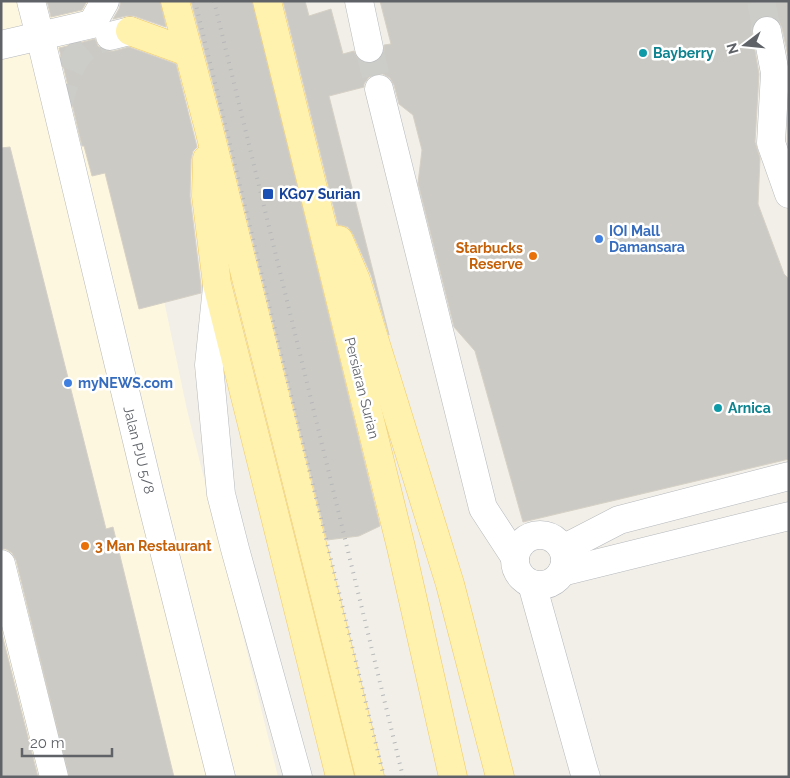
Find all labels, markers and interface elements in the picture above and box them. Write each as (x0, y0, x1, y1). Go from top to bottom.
north arrow (720, 20, 770, 70)
text: N (723, 41, 742, 56)
place label: Bayberry (653, 45, 714, 61)
marker: Bayberry (637, 47, 649, 59)
place label: KG07 Surian (279, 186, 360, 202)
marker: KG07 Surian (261, 187, 275, 201)
place label: IOI Mall Damansara (609, 223, 685, 255)
marker: IOI Mall Damansara (593, 233, 605, 245)
place label: Starbucks Reserve (456, 240, 524, 272)
marker: Starbucks Reserve (527, 250, 539, 262)
street label: Persiaran Surian (342, 336, 382, 440)
place label: myNEWS.com (78, 375, 173, 391)
marker: myNEWS.com (62, 377, 74, 389)
place label: Arnica (728, 400, 771, 416)
marker: Arnica (712, 402, 724, 414)
street label: Jalan PJU 5/8 (120, 404, 158, 496)
place label: 3 Man Restaurant (95, 538, 212, 554)
marker: 3 Man Restaurant (79, 540, 91, 552)
scale bar (22, 726, 112, 758)
text: 20 m (30, 734, 65, 752)

